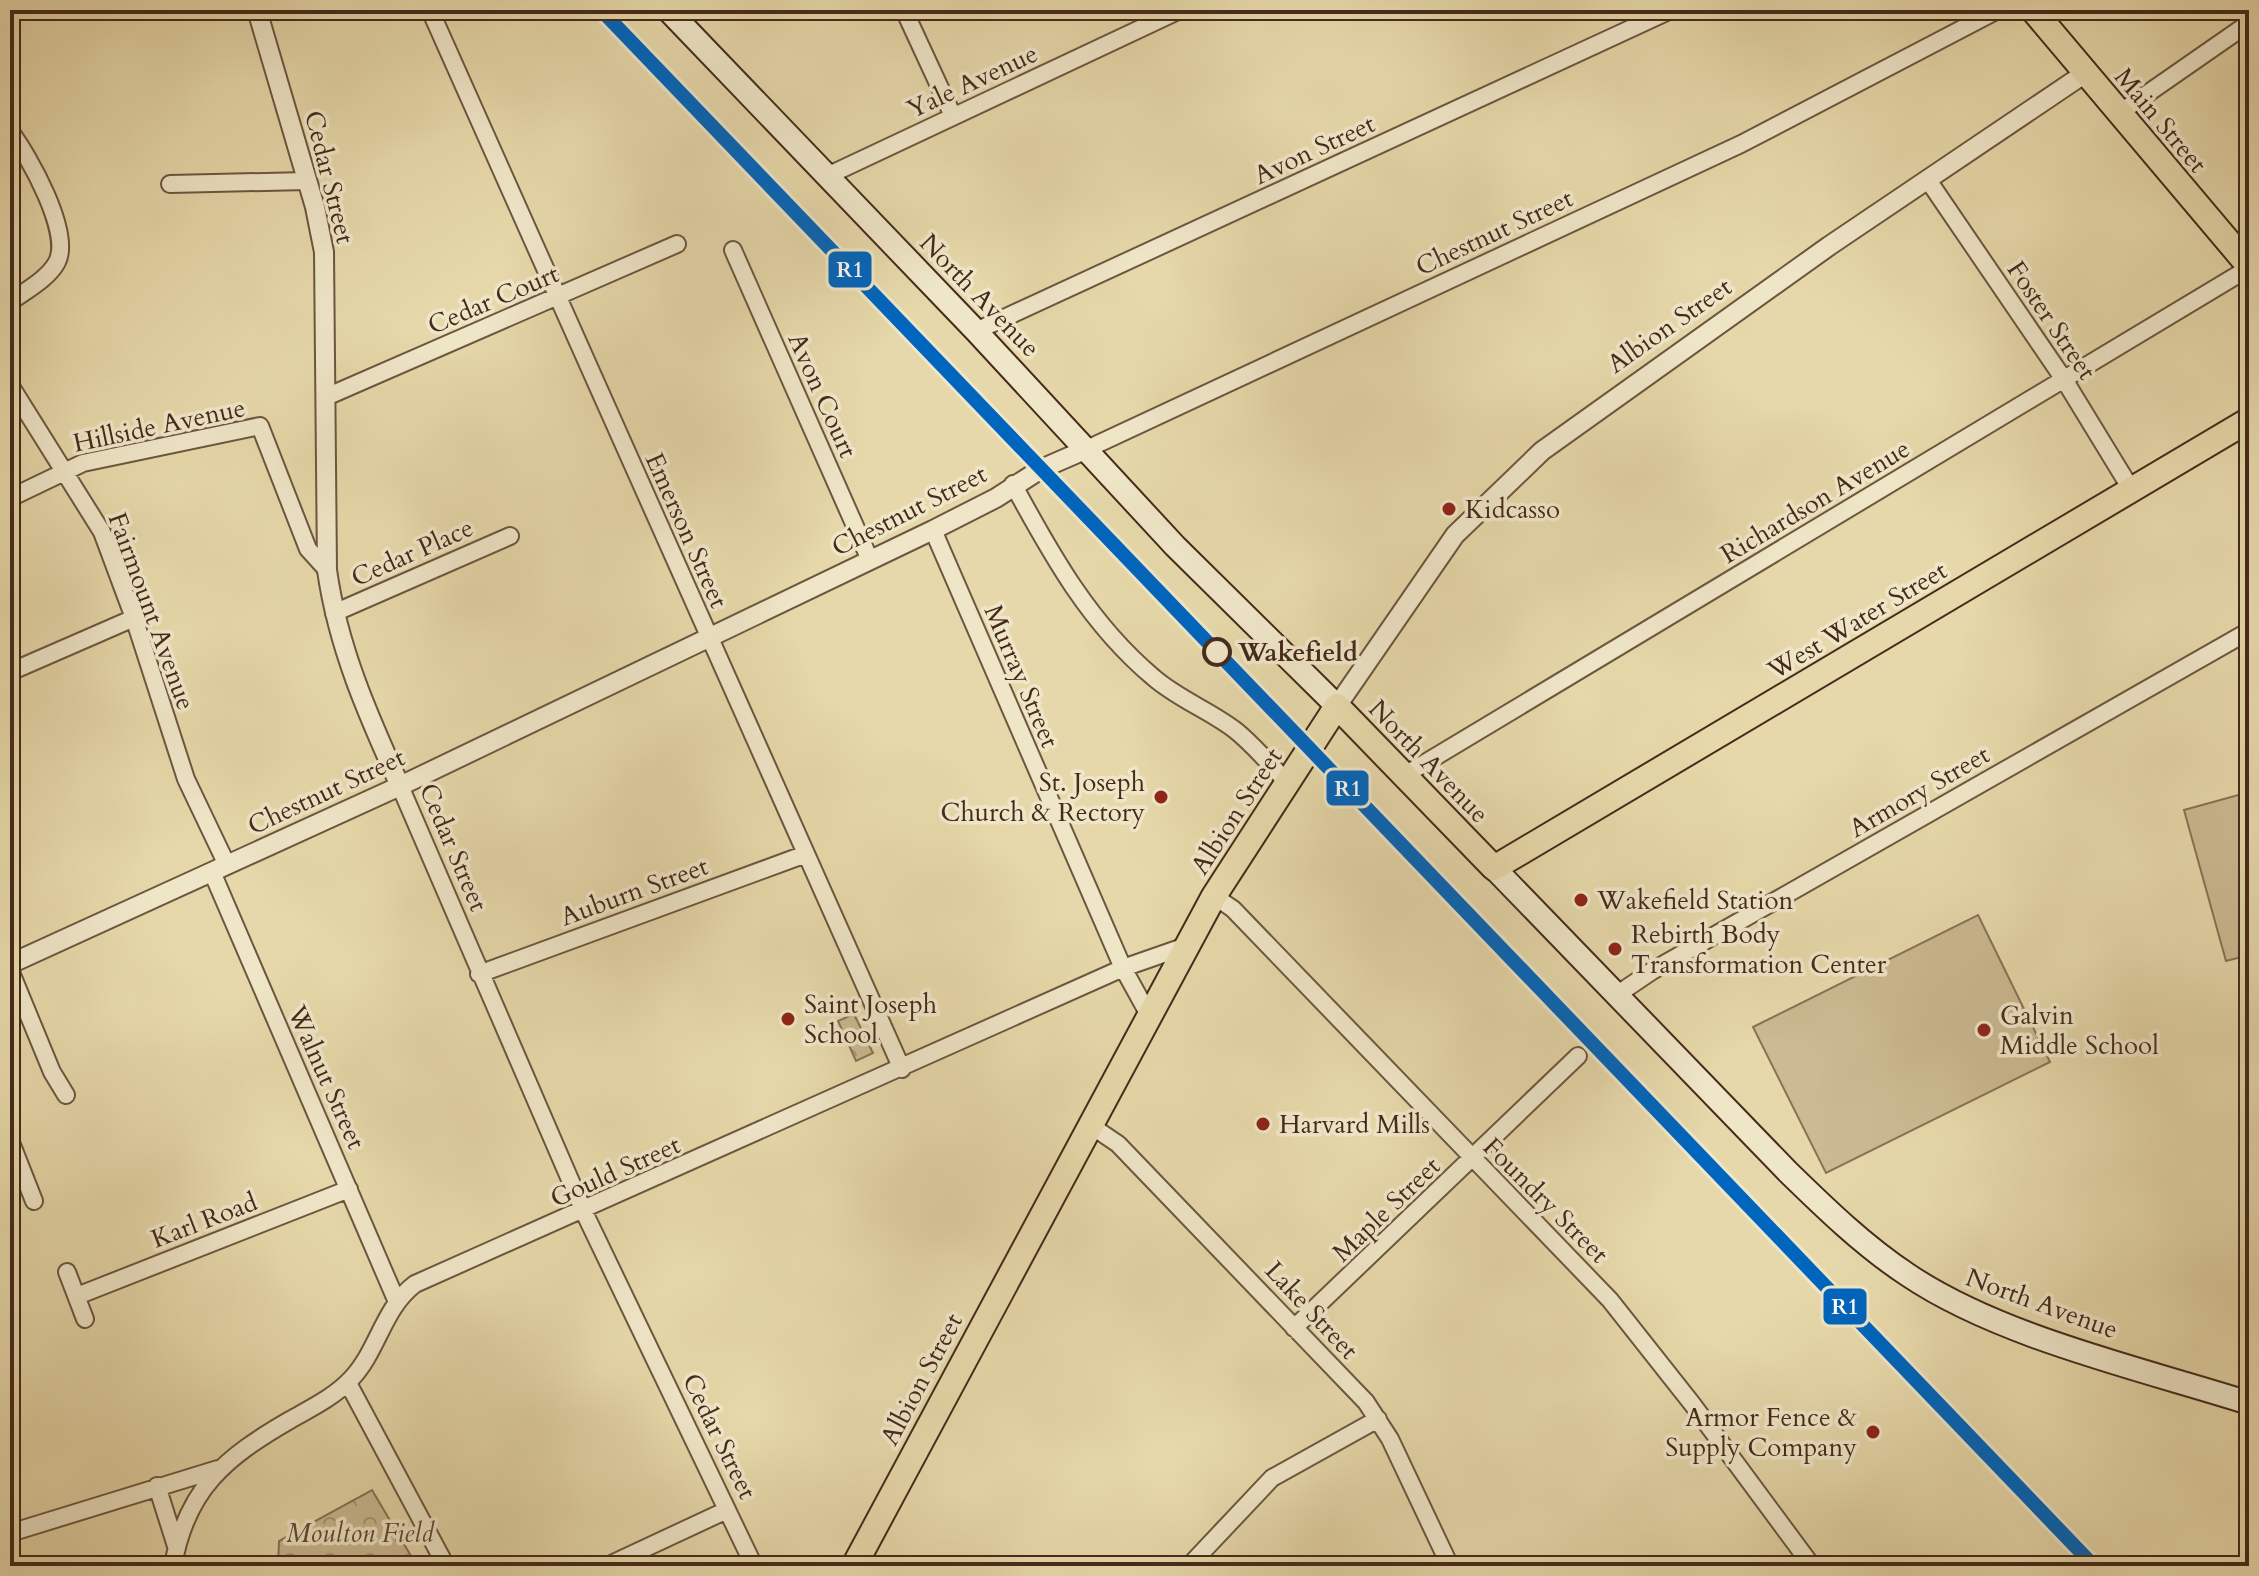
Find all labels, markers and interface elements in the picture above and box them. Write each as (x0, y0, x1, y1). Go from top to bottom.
street label: Yale Avenue (901, 36, 1043, 127)
street label: Main Street (2106, 60, 2215, 180)
street label: Avon Street (1248, 106, 1381, 193)
street label: Cedar Street (296, 107, 363, 247)
street label: Chestnut Street (1410, 181, 1578, 284)
street label: North Avenue (912, 226, 1048, 365)
line badge: R1 (827, 250, 873, 289)
street label: Foster Street (1999, 254, 2104, 387)
text: R1 (836, 255, 864, 285)
street label: Cedar Court (422, 256, 564, 343)
street label: Albion Street (1600, 270, 1739, 381)
street label: Avon Court (779, 327, 866, 463)
street label: Hillside Avenue (70, 390, 248, 461)
street label: Richardson Avenue (1714, 431, 1916, 572)
street label: Emerson Street (637, 447, 736, 613)
street label: Chestnut Street (826, 456, 993, 565)
place label: Kidcasso (1465, 492, 1560, 527)
marker: Kidcasso (1440, 500, 1458, 518)
street label: Fairmount Avenue (100, 508, 203, 715)
street label: Cedar Place (346, 510, 479, 595)
street label: West Water Street (1760, 553, 1953, 688)
street label: Murray Street (976, 599, 1067, 753)
place label: Wakefield (1237, 635, 1358, 670)
marker: Wakefield (1203, 638, 1231, 666)
street label: North Avenue (1361, 692, 1497, 831)
street label: Armory Street (1843, 737, 1996, 846)
street label: Chestnut Street (242, 740, 410, 843)
street label: Albion Street (1182, 741, 1291, 882)
place label: St. Joseph Church & Rectory (941, 765, 1145, 830)
line badge: R1 (1325, 769, 1370, 807)
text: R1 (1334, 774, 1362, 804)
street label: Cedar Street (411, 778, 496, 917)
marker: St. Joseph Church & Rectory (1152, 788, 1170, 806)
street label: Auburn Street (555, 849, 713, 934)
place label: Wakefield Station (1596, 883, 1794, 918)
marker: Wakefield Station (1572, 891, 1590, 909)
place label: Rebirth Body Transformation Center (1631, 917, 1887, 982)
marker: Rebirth Body Transformation Center (1606, 940, 1624, 958)
place label: Saint Joseph School (804, 987, 937, 1052)
place label: Galvin Middle School (2000, 998, 2159, 1063)
street label: Walnut Street (279, 999, 374, 1154)
marker: Saint Joseph School (779, 1010, 797, 1028)
marker: Galvin Middle School (1975, 1021, 1993, 1039)
place label: Harvard Mills (1279, 1107, 1430, 1142)
marker: Harvard Mills (1254, 1115, 1272, 1133)
street label: Gould Street (545, 1127, 686, 1216)
street label: Foundry Street (1475, 1130, 1616, 1271)
street label: Maple Street (1325, 1149, 1448, 1270)
street label: Karl Road (146, 1184, 262, 1257)
street label: Lake Street (1257, 1254, 1366, 1367)
street label: North Avenue (1961, 1260, 2123, 1347)
line badge: R1 (1822, 1287, 1868, 1326)
text: R1 (1831, 1292, 1859, 1322)
street label: Albion Street (872, 1307, 971, 1451)
street label: Cedar Street (674, 1368, 765, 1505)
place label: Armor Fence & Supply Company (1665, 1400, 1857, 1465)
marker: Armor Fence & Supply Company (1864, 1423, 1882, 1441)
park label: Moulton Field (286, 1516, 435, 1551)

